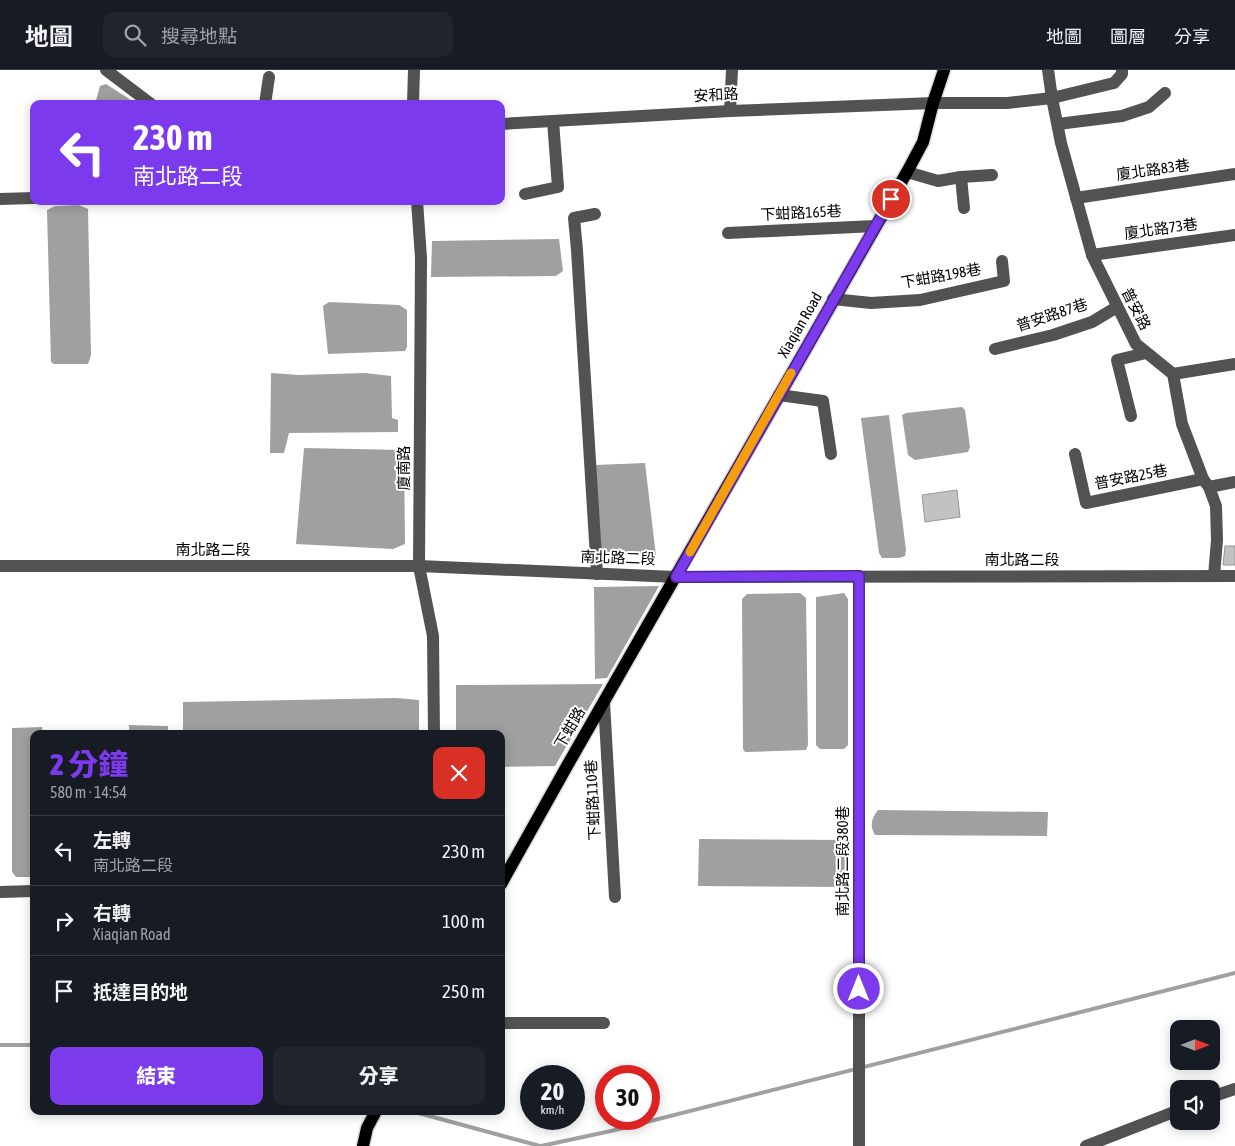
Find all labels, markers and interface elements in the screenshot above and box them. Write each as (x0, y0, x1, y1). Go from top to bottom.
search box (103, 12, 453, 57)
icon: search (121, 21, 149, 49)
text: 地圖 (25, 23, 73, 50)
text: 搜尋地點 (161, 25, 237, 47)
text: 地圖 (1046, 26, 1082, 47)
text: 圖層 (1110, 26, 1146, 47)
text: 分享 (1174, 26, 1210, 47)
street label: 安和路 (693, 85, 739, 104)
text: 230 m (133, 117, 212, 157)
icon: left (50, 120, 115, 185)
street label: 廈北路83巷 (1115, 156, 1191, 183)
text: 南北路二段 (133, 163, 243, 189)
pin (870, 178, 912, 220)
icon: arrive (877, 185, 905, 213)
street label: 下蚶路165巷 (760, 202, 842, 223)
street label: 廈北路73巷 (1123, 215, 1199, 242)
street label: 下蚶路198巷 (899, 260, 982, 291)
street label: 普安路 (1119, 285, 1154, 333)
street label: Xiaqian Road (774, 289, 825, 360)
street label: 普安路87巷 (1014, 295, 1090, 334)
street label: 廈南路 (395, 445, 412, 491)
street label: 普安路25巷 (1093, 461, 1169, 492)
street label: 南北路二段 (175, 541, 251, 558)
street label: 南北路二段 (580, 548, 656, 567)
street label: 南北路二段 (984, 551, 1060, 568)
street label: 下蚶路 (551, 704, 588, 751)
text: 2 分鐘 (50, 747, 128, 781)
button: close (433, 747, 485, 799)
street label: 下蚶路110巷 (582, 759, 603, 841)
text: 580 m · 14:54 (50, 783, 127, 801)
street label: 南北路二段380巷 (834, 805, 851, 917)
text: 左轉 (93, 829, 131, 851)
icon: left (50, 837, 78, 865)
text: 230 m (442, 840, 485, 862)
text: 南北路二段 (93, 856, 173, 874)
text: 右轉 (93, 902, 131, 924)
icon: right (50, 907, 78, 935)
text: 100 m (442, 910, 485, 932)
text: Xiaqian Road (93, 925, 171, 943)
position arrow (832, 962, 884, 1014)
icon: arrive (50, 977, 78, 1005)
text: 250 m (442, 980, 485, 1002)
text: 抵達目的地 (93, 981, 188, 1003)
north arrow (1170, 1020, 1220, 1070)
map controls (1170, 1020, 1220, 1130)
button: 結束 (50, 1047, 263, 1105)
button: 分享 (273, 1047, 485, 1105)
speed limit sign: 30 (595, 1065, 660, 1130)
text: 20 (541, 1077, 564, 1105)
button: sound (1170, 1080, 1220, 1130)
text: km/h (541, 1103, 564, 1117)

